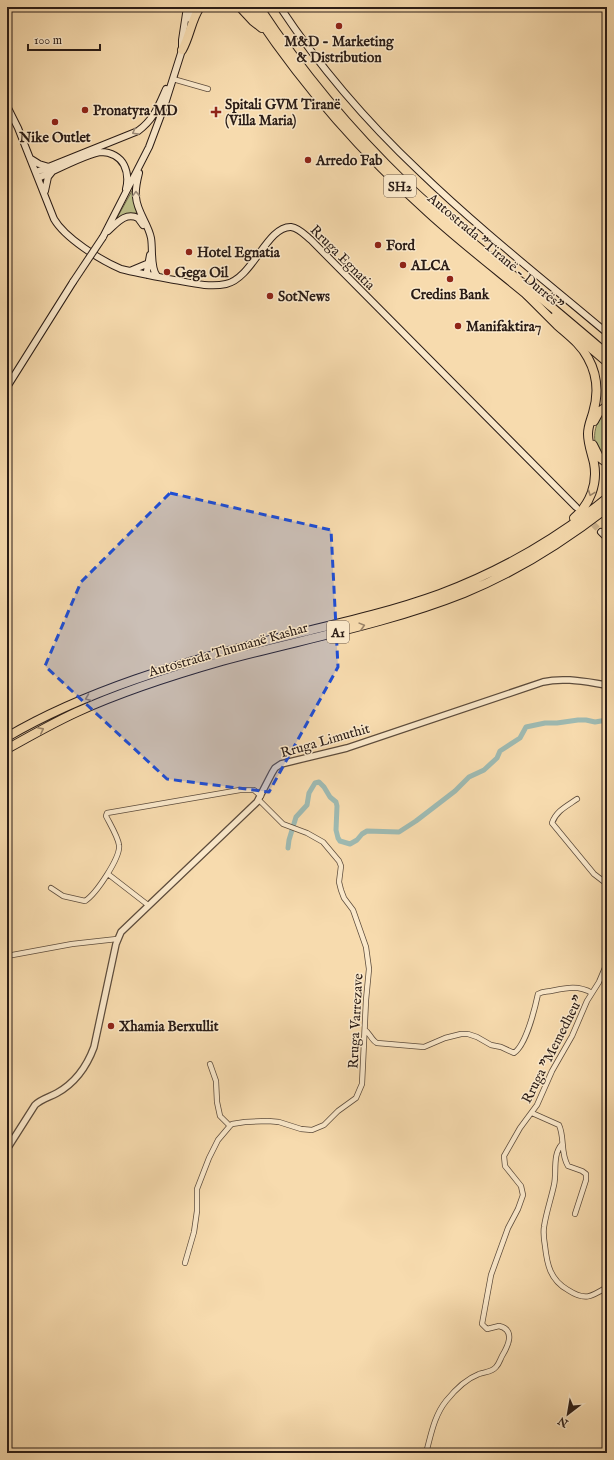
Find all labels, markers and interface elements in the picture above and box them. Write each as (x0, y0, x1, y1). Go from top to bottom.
marker: M&D - Marketing & Distribution (334, 21, 344, 31)
scale bar (28, 26, 100, 52)
text: 100 m (34, 33, 62, 48)
place label: M&D - Marketing & Distribution (284, 33, 395, 67)
place label: Spitali GVM Tiranë (Villa Maria) (225, 96, 341, 130)
place label: Pronatyra MD (93, 102, 178, 120)
marker: Pronatyra MD (80, 105, 90, 115)
marker: Spitali GVM Tiranë (Villa Maria) (210, 106, 222, 118)
marker: Nike Outlet (50, 117, 60, 127)
one-way arrow (132, 128, 139, 135)
place label: Nike Outlet (18, 129, 91, 147)
place label: Arredo Fab (315, 152, 383, 170)
marker: Arredo Fab (303, 155, 313, 165)
road number: SH2 (384, 175, 416, 197)
street label: Autostrada "Tiranë - Durrës" (423, 189, 567, 314)
one-way arrow (132, 191, 141, 197)
street label: Rruga Egnatia (306, 221, 379, 295)
place label: Ford (386, 237, 415, 255)
marker: Ford (373, 240, 383, 250)
place label: Hotel Egnatia (197, 244, 281, 262)
marker: Hotel Egnatia (184, 247, 194, 257)
place label: ALCA (410, 257, 451, 275)
marker: ALCA (398, 260, 408, 270)
place label: Gega Oil (175, 264, 230, 282)
marker: Gega Oil (162, 267, 172, 277)
marker: Credins Bank (445, 274, 455, 284)
place label: Credins Bank (411, 286, 490, 304)
place label: SotNews (278, 288, 330, 306)
marker: SotNews (265, 291, 275, 301)
place label: Manifaktira7 (466, 318, 542, 336)
marker: Manifaktira7 (453, 321, 463, 331)
one-way arrow (588, 490, 596, 497)
street label: Autostrada Thumanë Kashar (146, 619, 310, 682)
road number: A1 (327, 621, 349, 643)
one-way arrow (358, 622, 365, 631)
one-way arrow (85, 693, 93, 701)
street label: Rruga Limuthit (279, 720, 372, 762)
one-way arrow (37, 727, 45, 735)
street label: Rruga Varrezave (345, 972, 368, 1069)
street label: Rruga "Memedheu" (518, 992, 588, 1107)
place label: Xhamia Berxullit (118, 1018, 219, 1036)
marker: Xhamia Berxullit (106, 1021, 116, 1031)
north arrow (548, 1394, 588, 1434)
text: N (555, 1413, 572, 1431)

